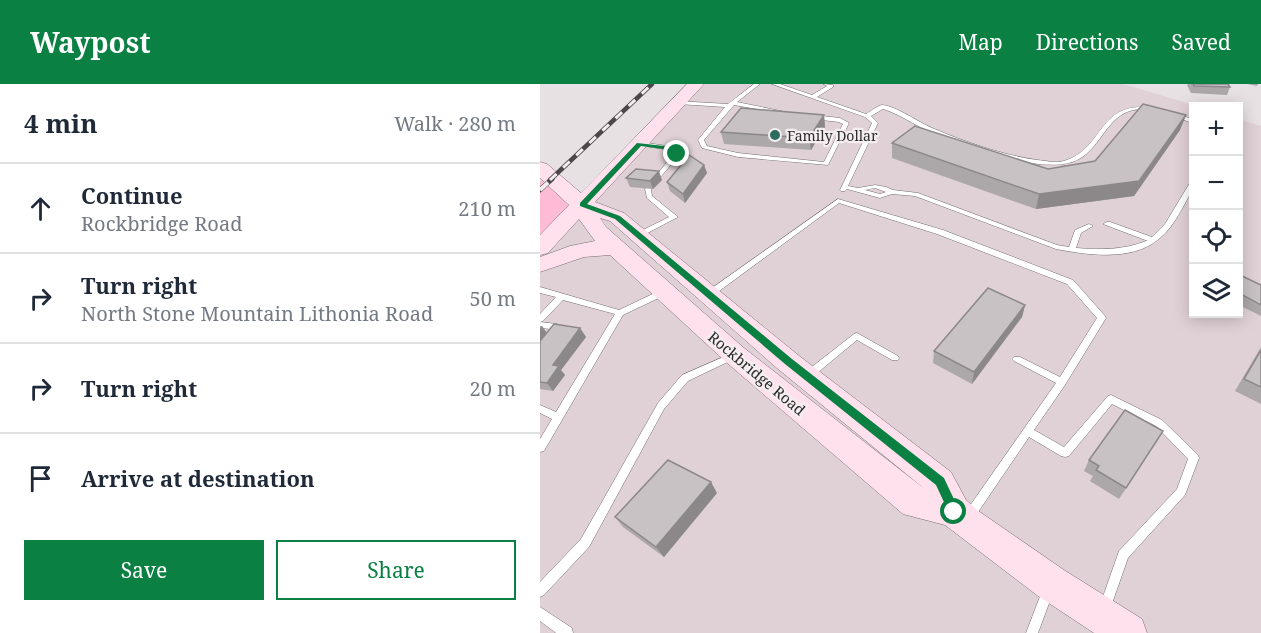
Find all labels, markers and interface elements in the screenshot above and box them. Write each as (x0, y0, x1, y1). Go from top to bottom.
text: Waypost (30, 23, 151, 61)
text: Map (958, 28, 1003, 56)
text: Directions (1036, 28, 1138, 56)
text: Saved (1171, 28, 1231, 56)
map controls (1189, 102, 1243, 318)
button: + (1189, 102, 1243, 156)
text: 4 min (24, 105, 98, 141)
text: Walk · 280 m (394, 110, 516, 137)
place label: Family Dollar (787, 126, 878, 145)
marker: Family Dollar (768, 128, 782, 142)
route end (663, 140, 689, 166)
button: − (1189, 156, 1243, 210)
text: Continue (81, 180, 183, 210)
icon: ahead (24, 192, 57, 225)
text: 210 m (458, 195, 516, 222)
text: Rockbridge Road (81, 210, 242, 237)
button: locate (1189, 210, 1243, 264)
button: layers (1189, 264, 1243, 318)
text: Turn right (81, 270, 197, 300)
icon: right (24, 282, 57, 315)
text: 50 m (470, 285, 516, 312)
text: North Stone Mountain Lithonia Road (81, 300, 433, 327)
street label: Rockbridge Road (704, 326, 810, 420)
icon: right (24, 372, 57, 405)
text: Turn right (81, 373, 197, 403)
text: 20 m (470, 375, 516, 402)
icon: arrive (24, 462, 57, 495)
text: Arrive at destination (81, 463, 315, 493)
route start (940, 498, 966, 524)
button: Save (24, 540, 264, 600)
button: Share (276, 540, 516, 600)

